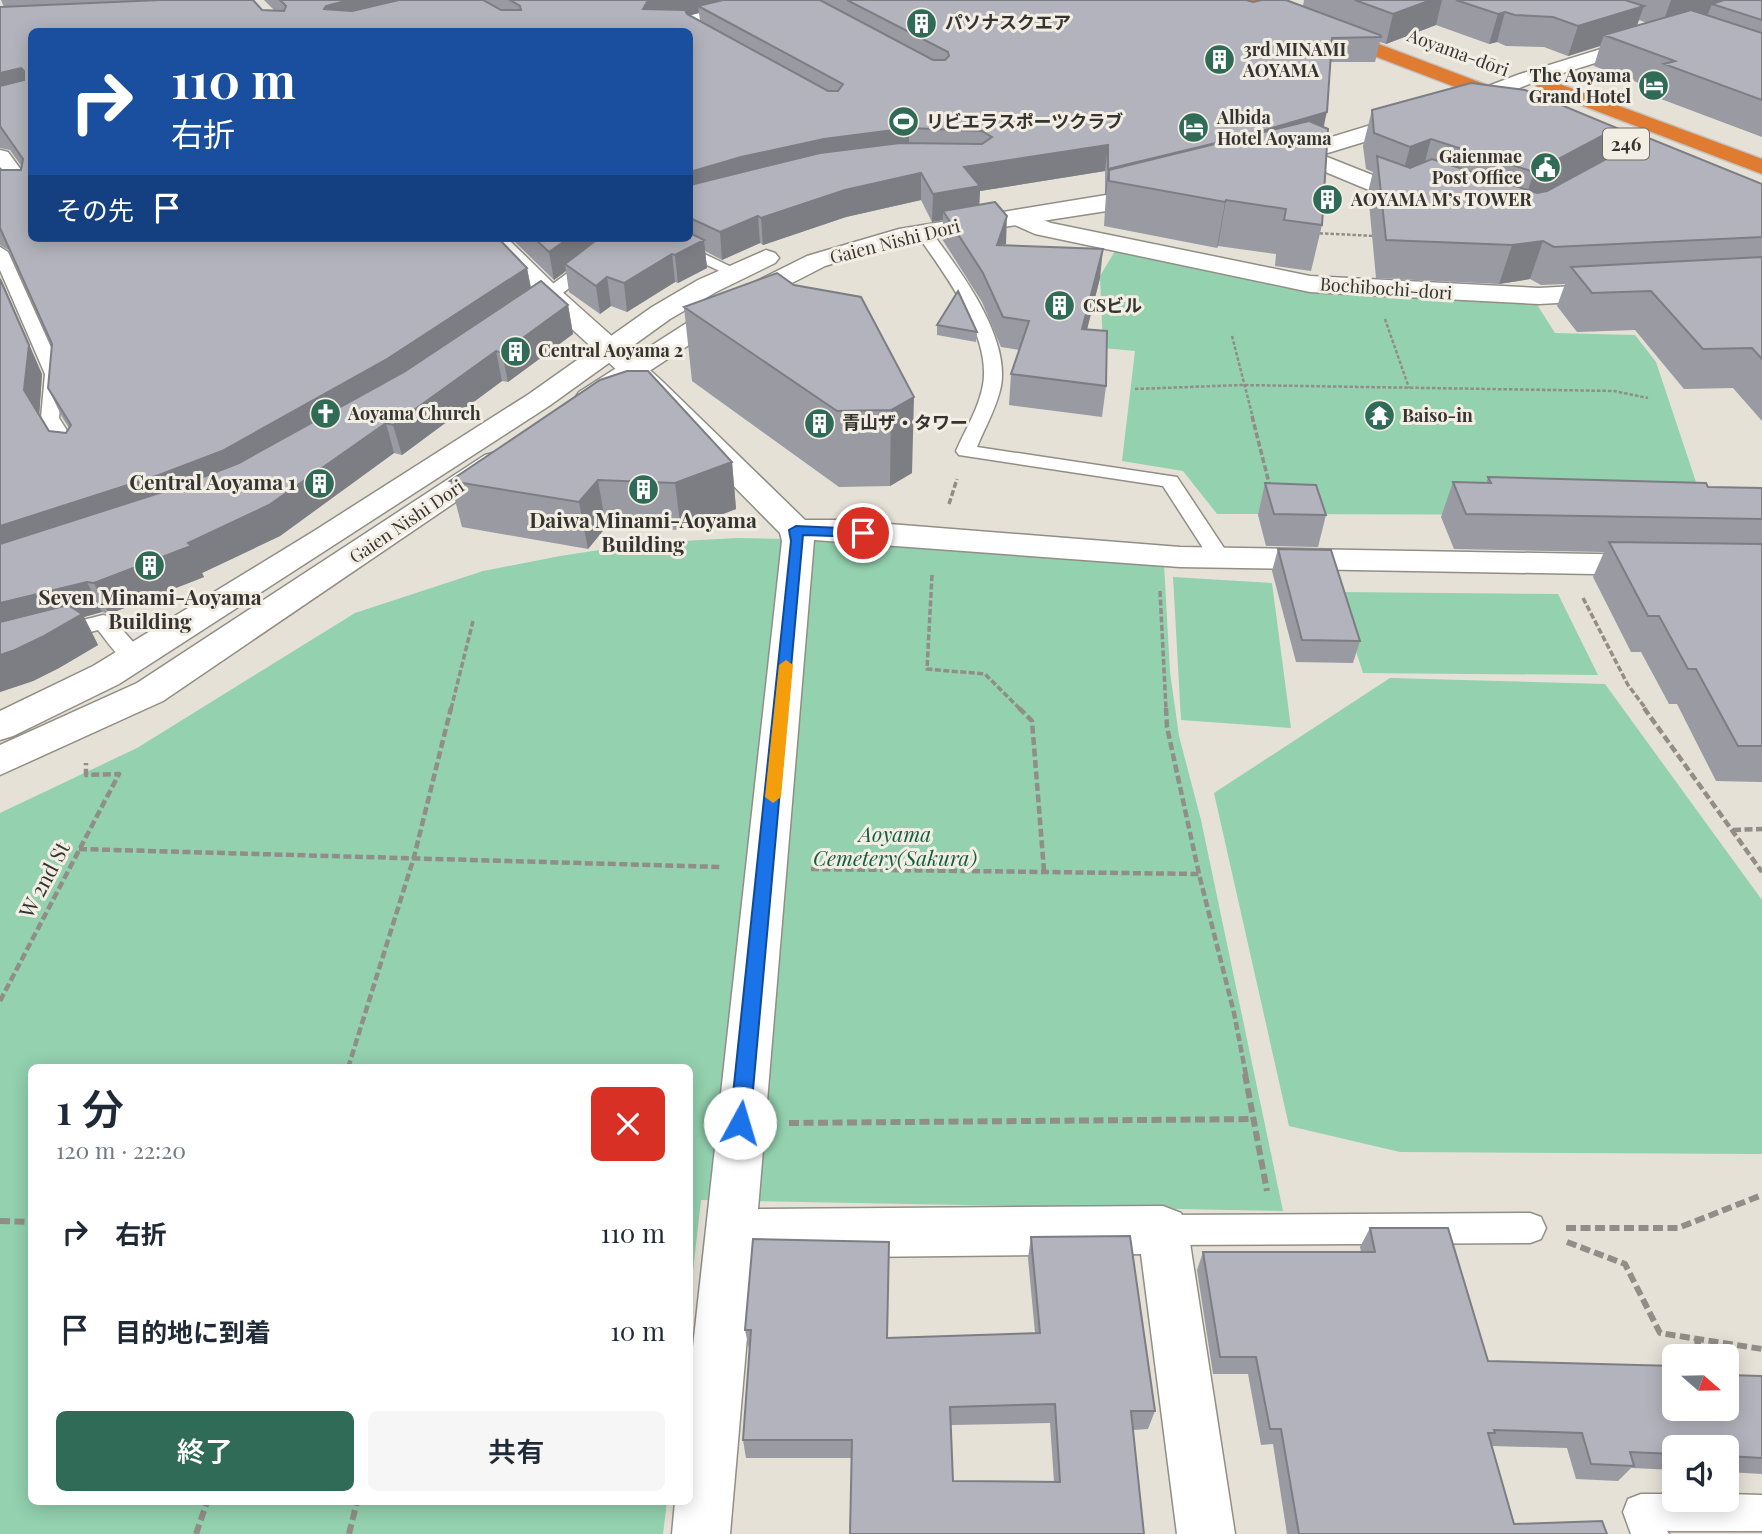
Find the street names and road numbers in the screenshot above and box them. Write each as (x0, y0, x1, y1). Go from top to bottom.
street label: Aoyama-dōri (1403, 22, 1512, 82)
road number: 246 (1603, 128, 1649, 160)
street label: Gaien Nishi Dori (827, 213, 962, 269)
street label: Bochibochi-dori (1319, 271, 1453, 305)
street label: Gaien Nishi Dori (344, 474, 468, 568)
street label: W 2nd St (11, 836, 75, 923)

